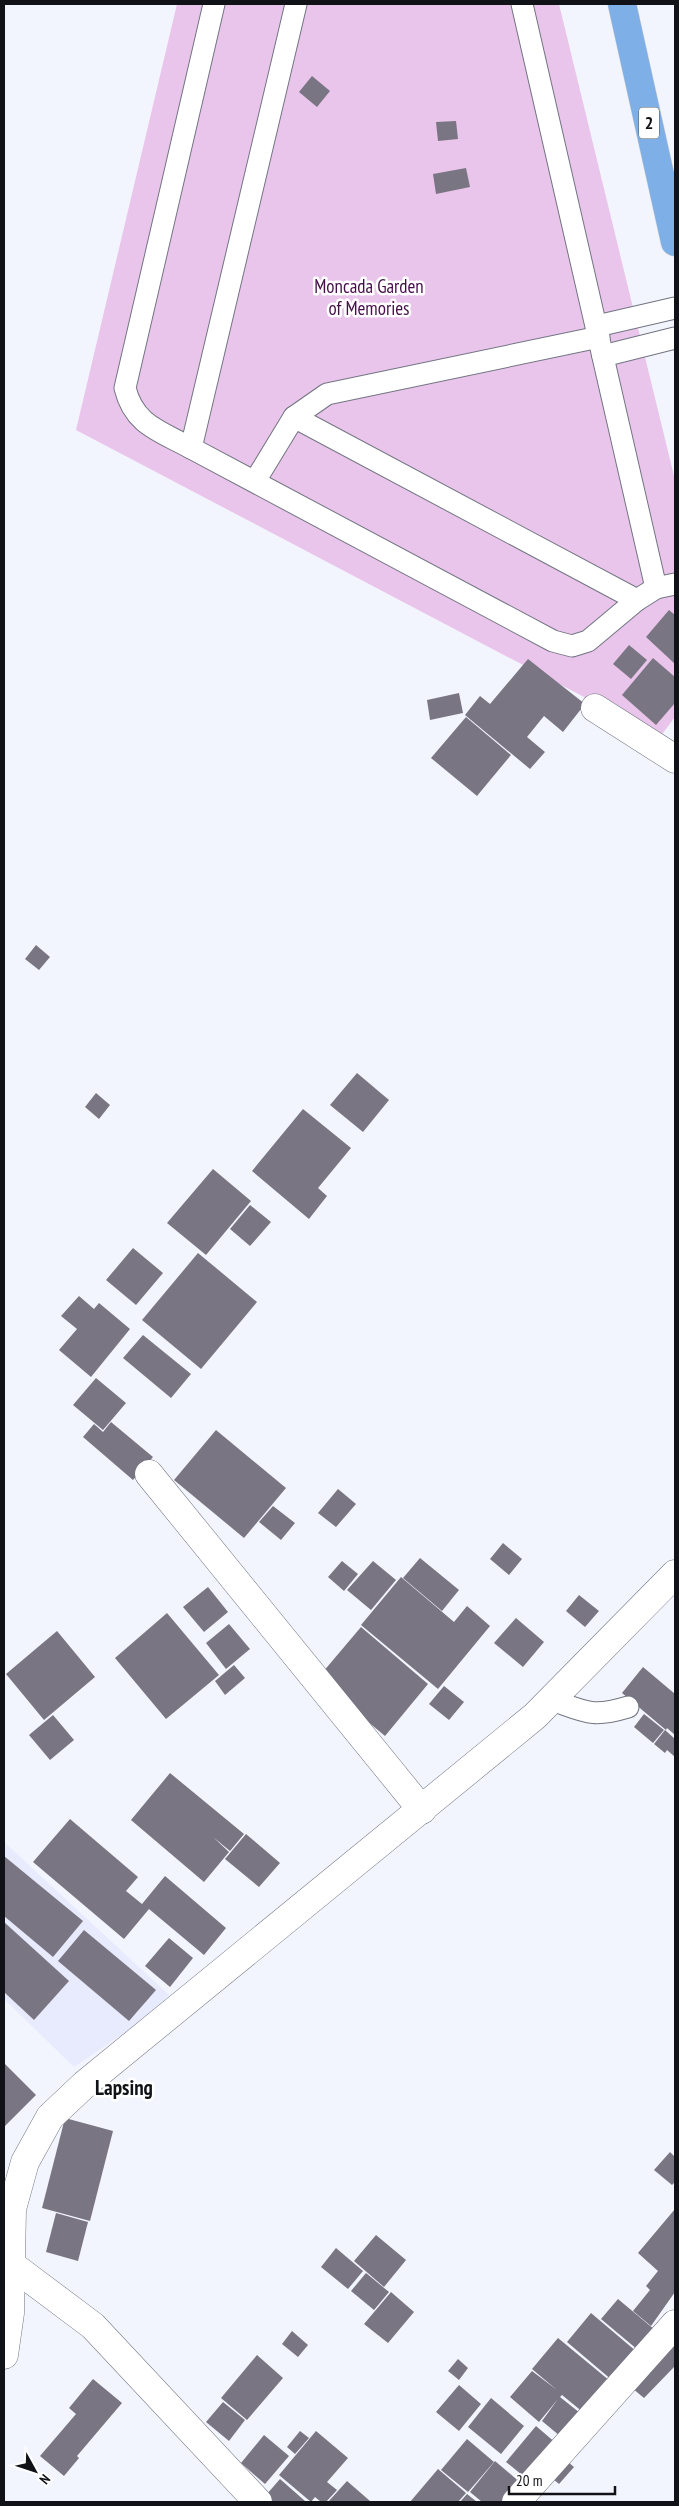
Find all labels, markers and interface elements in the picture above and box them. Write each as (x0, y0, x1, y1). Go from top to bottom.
road number: 2 (639, 108, 659, 138)
park label: Moncada Garden of Memories (314, 274, 424, 320)
district label: Lapsing (95, 2074, 153, 2101)
north arrow (10, 2446, 60, 2496)
scale bar (509, 2464, 615, 2496)
text: N (36, 2471, 54, 2488)
text: 20 m (516, 2471, 542, 2490)

